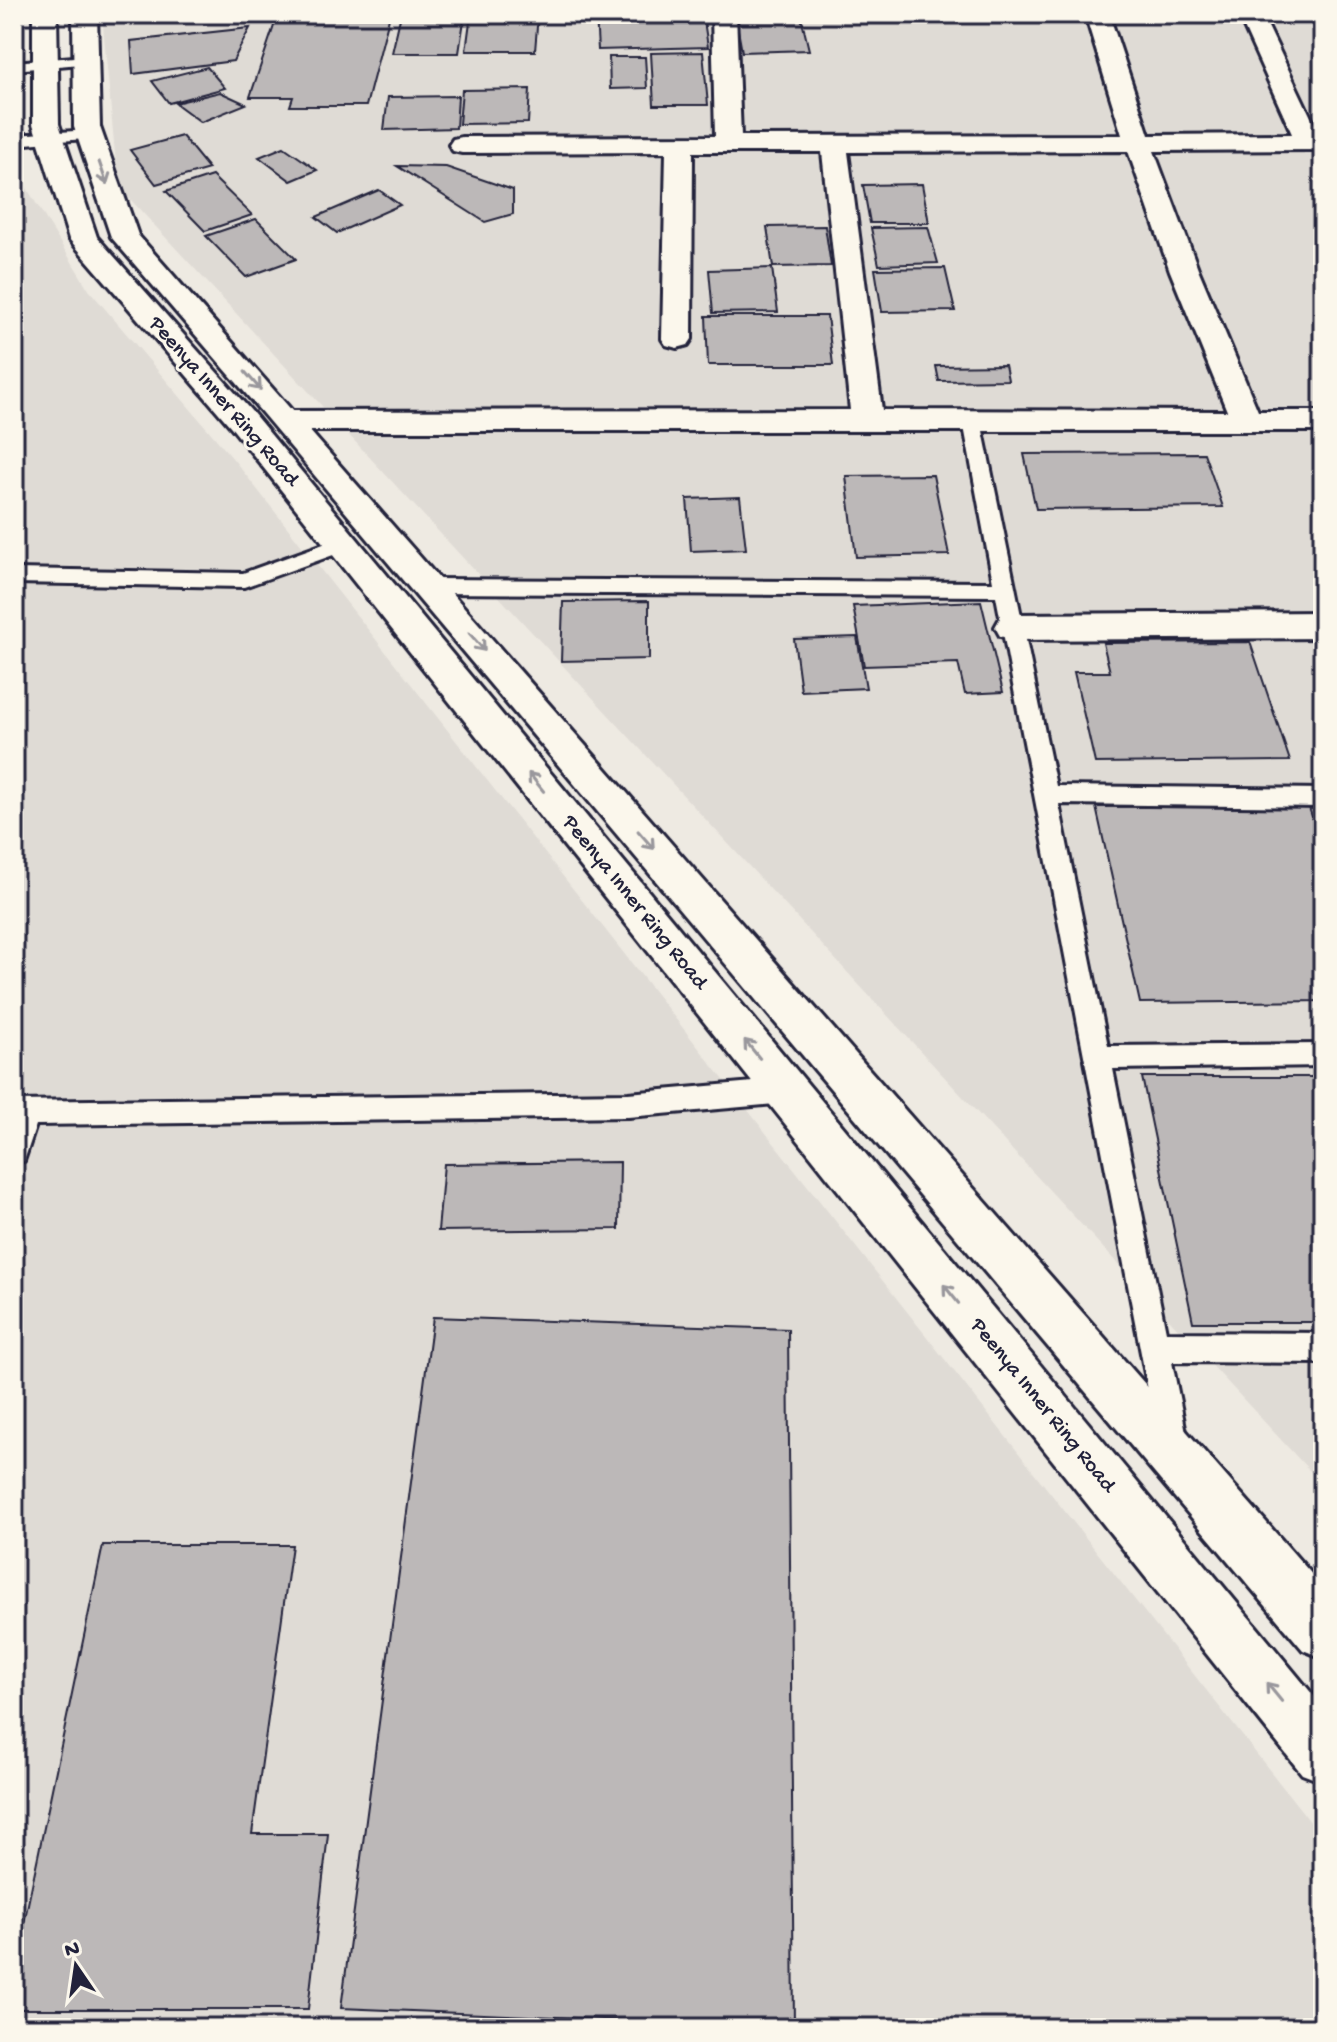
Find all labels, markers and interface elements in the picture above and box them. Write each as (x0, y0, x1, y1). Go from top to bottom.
one-way arrow (97, 160, 112, 185)
street label: Peenya Inner Ring Road (141, 311, 305, 494)
one-way arrow (244, 370, 262, 391)
one-way arrow (468, 632, 486, 652)
one-way arrow (527, 772, 545, 792)
street label: Peenya Inner Ring Road (555, 810, 714, 997)
one-way arrow (637, 829, 655, 849)
one-way arrow (743, 1039, 761, 1060)
one-way arrow (943, 1284, 960, 1305)
street label: Peenya Inner Ring Road (963, 1313, 1122, 1500)
one-way arrow (1265, 1682, 1283, 1703)
north arrow (36, 1926, 116, 2006)
text: N (62, 1936, 82, 1965)

